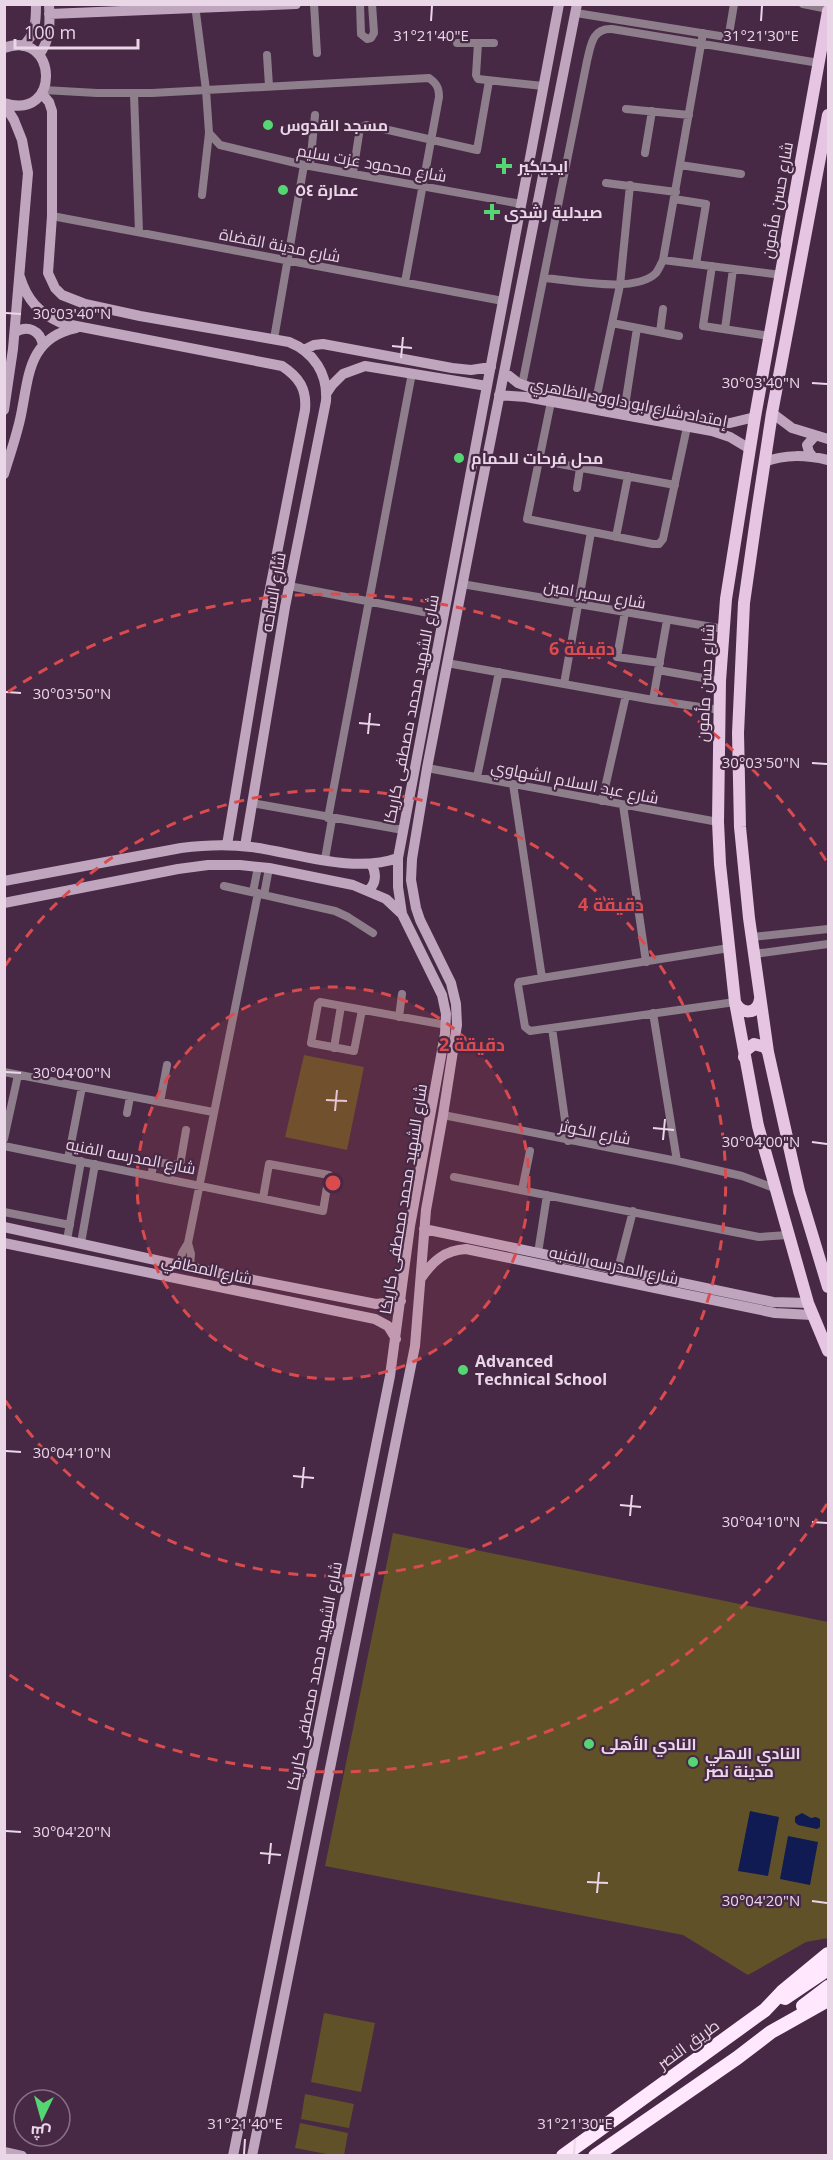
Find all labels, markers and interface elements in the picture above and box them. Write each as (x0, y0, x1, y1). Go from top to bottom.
scale bar (15, 12, 138, 50)
text: 100 m (24, 20, 76, 44)
text: 31°21'40"E (393, 25, 469, 45)
text: 31°21'30"E (723, 25, 799, 45)
place label: مسجد القدوس (280, 114, 388, 136)
marker: مسجد القدوس (261, 118, 275, 132)
street label: شارع محمود عزت سليم (295, 139, 448, 188)
street label: شارع حسن مأمون (756, 140, 799, 260)
place label: ايجيكير (517, 155, 568, 177)
marker: ايجيكير (495, 157, 513, 175)
place label: عمارة ٥٤ (295, 179, 359, 201)
marker: عمارة ٥٤ (276, 183, 290, 197)
place label: صيدلية رشدى (504, 201, 603, 223)
marker: صيدلية رشدى (485, 205, 499, 219)
street label: شارع مدينة القضاة (217, 222, 342, 269)
text: 30°03'40"N (33, 303, 111, 323)
street label: إمتداد شارع ابو داوود الظاهري (528, 372, 729, 435)
text: 30°03'40"N (722, 372, 800, 392)
place label: محل فرحات للحمام (471, 447, 603, 470)
marker: محل فرحات للحمام (452, 451, 466, 465)
street label: شارع الساحه (255, 550, 292, 634)
street label: شارع سمير امين (542, 574, 648, 615)
street label: شارع الشهيد محمد مصطفى كاريكا (378, 592, 445, 826)
street label: شارع حسن مأمون (691, 623, 720, 743)
text: 6 دقيقة (549, 636, 615, 660)
text: 30°03'50"N (33, 683, 111, 703)
text: 30°03'50"N (722, 752, 800, 772)
street label: شارع عبد السلام الشهاوي (489, 755, 661, 812)
text: 4 دقيقة (578, 892, 644, 916)
text: 2 دقيقة (439, 1032, 505, 1056)
text: 30°04'00"N (33, 1062, 111, 1082)
street label: شارع الشهيد محمد مصطفى كاريكا (374, 1082, 433, 1316)
street label: شارع الكوثر (556, 1114, 633, 1151)
text: 30°04'00"N (722, 1131, 800, 1151)
street label: شارع المدرسه الفنيه (64, 1133, 198, 1180)
centre of rings (323, 1173, 343, 1193)
street label: شارع المدرسه الفنيه (547, 1241, 681, 1290)
street label: شارع المطافي (159, 1249, 254, 1292)
place label: Advanced Technical School (475, 1350, 607, 1390)
marker: Advanced Technical School (456, 1363, 470, 1377)
text: 30°04'10"N (33, 1442, 111, 1462)
text: 30°04'10"N (722, 1511, 800, 1531)
street label: شارع الشهيد محمد مصطفى كاريكا (281, 1559, 348, 1793)
place label: النادي الأهلى (601, 1733, 697, 1757)
marker: النادي الأهلى (582, 1737, 596, 1751)
place label: النادي الاهلي مدينة نصر (704, 1742, 801, 1782)
marker: النادي الاهلي مدينة نصر (686, 1755, 700, 1769)
text: 30°04'20"N (33, 1821, 111, 1841)
text: 30°04'20"N (722, 1890, 800, 1910)
street label: طريق النصر (652, 2014, 724, 2075)
north arrow (12, 2088, 72, 2148)
text: 31°21'40"E (207, 2113, 283, 2133)
text: 31°21'30"E (537, 2113, 613, 2133)
text: ش (30, 2121, 52, 2145)

